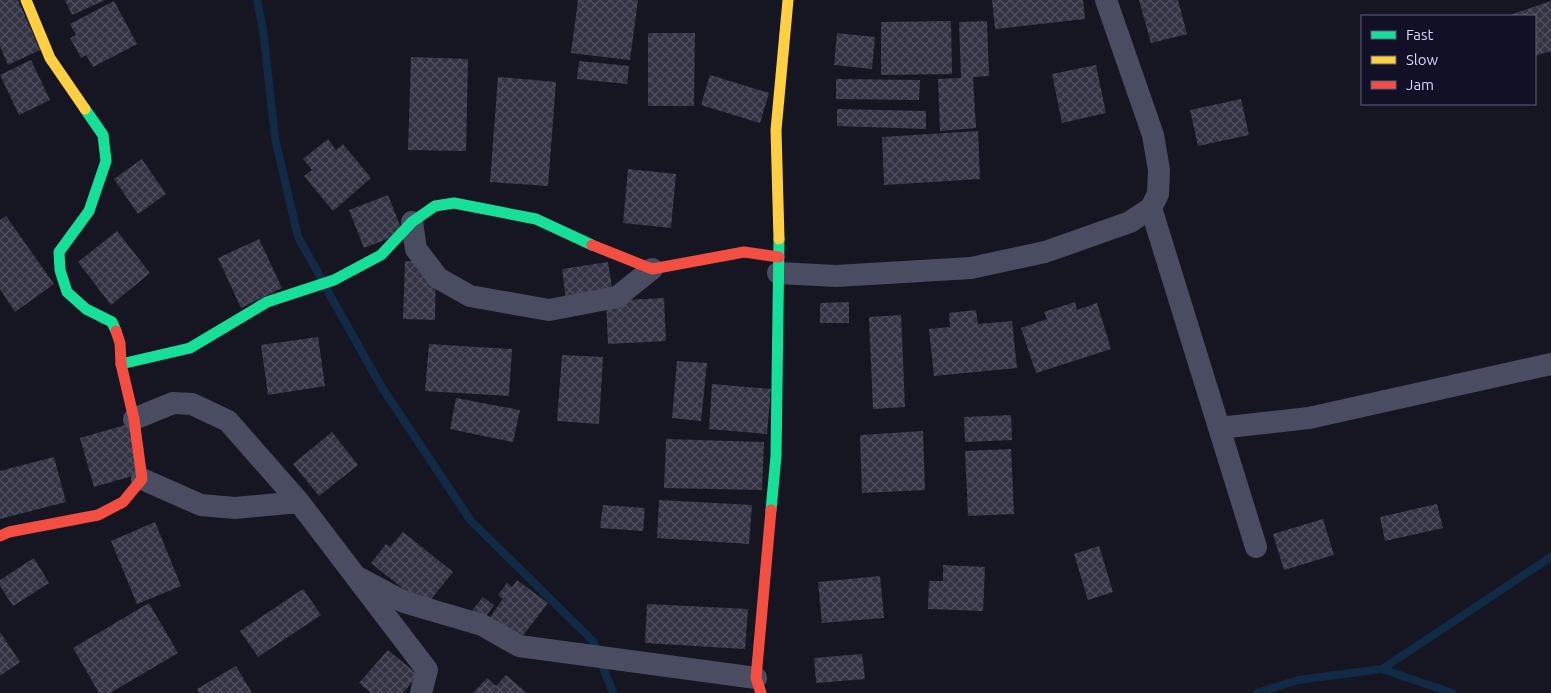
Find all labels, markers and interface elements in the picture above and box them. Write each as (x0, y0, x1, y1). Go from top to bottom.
legend (1361, 15, 1536, 105)
text: Fast (1406, 26, 1434, 43)
text: Slow (1406, 51, 1439, 68)
text: Jam (1406, 76, 1434, 93)

